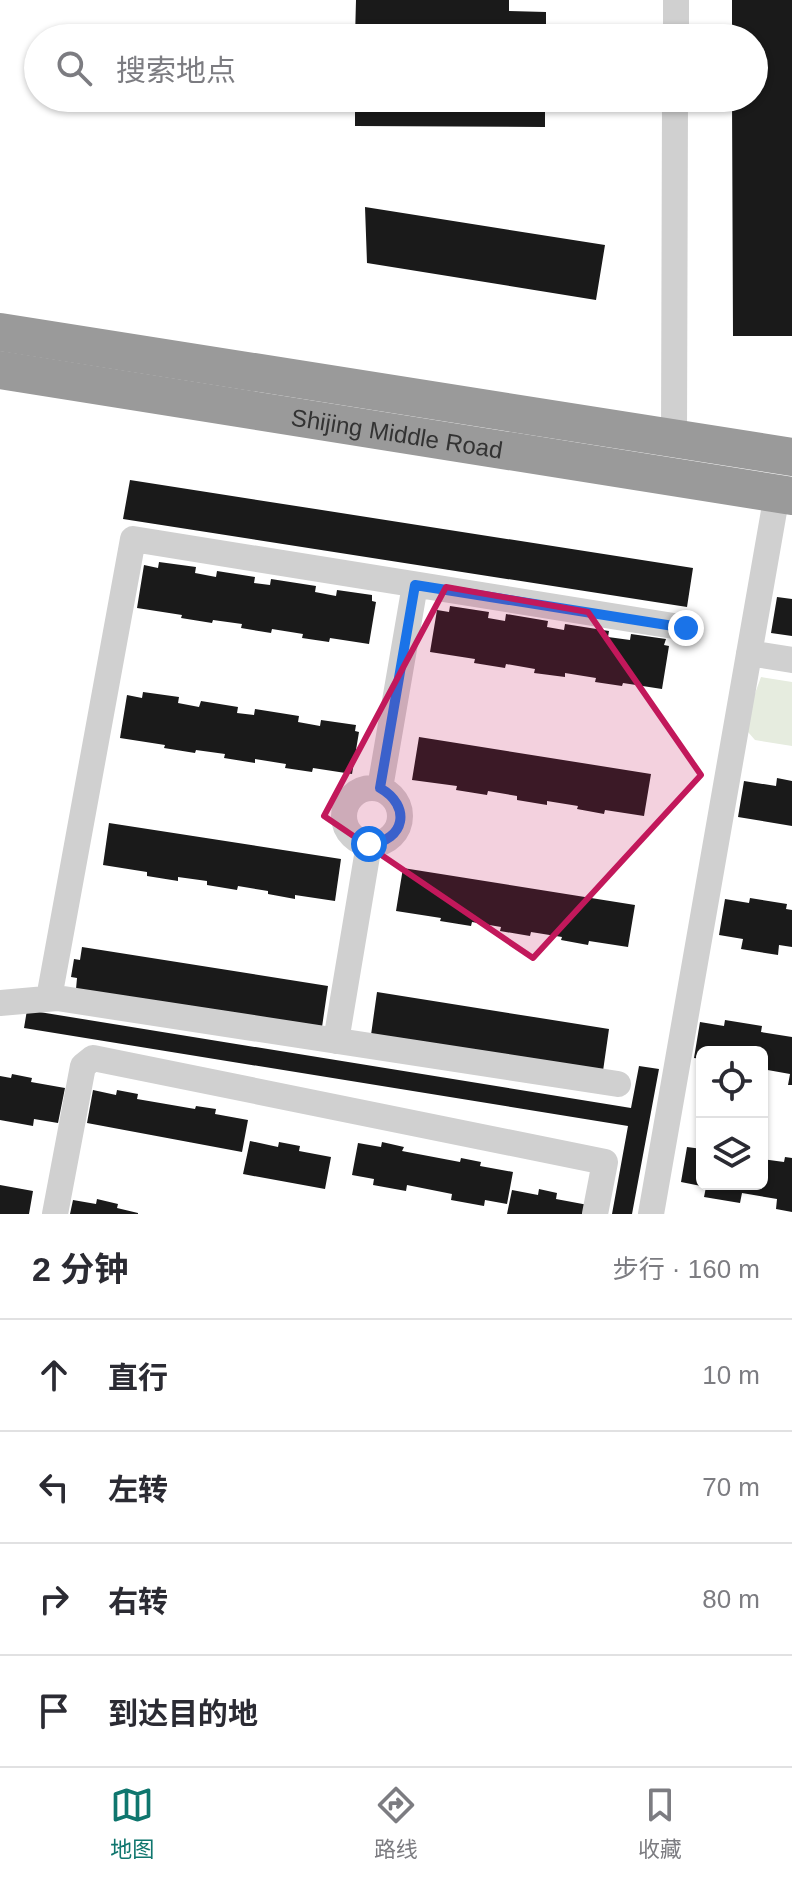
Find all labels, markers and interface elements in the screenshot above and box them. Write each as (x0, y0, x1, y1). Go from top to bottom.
search box (24, 24, 768, 112)
icon: search (52, 46, 96, 90)
text: 搜索地点 (116, 54, 236, 87)
street label: Shijing Middle Road (289, 403, 505, 463)
route end (668, 610, 704, 646)
route start (351, 826, 387, 862)
map controls (696, 1046, 768, 1190)
button: locate (696, 1046, 768, 1118)
button: layers (696, 1118, 768, 1190)
text: 2 分钟 (32, 1250, 128, 1288)
text: 步行 · 160 m (613, 1254, 760, 1284)
icon: ahead (32, 1353, 76, 1397)
text: 10 m (702, 1360, 760, 1390)
text: 直行 (108, 1361, 168, 1394)
icon: left (32, 1465, 76, 1509)
text: 70 m (702, 1472, 760, 1502)
text: 左转 (108, 1473, 168, 1506)
icon: right (32, 1577, 76, 1621)
text: 80 m (702, 1584, 760, 1614)
text: 右转 (108, 1585, 168, 1618)
icon: arrive (32, 1689, 76, 1733)
text: 到达目的地 (108, 1697, 258, 1730)
tab: 地图 (110, 1783, 154, 1863)
tab: 路线 (374, 1783, 418, 1863)
tab: 收藏 (638, 1783, 682, 1863)

